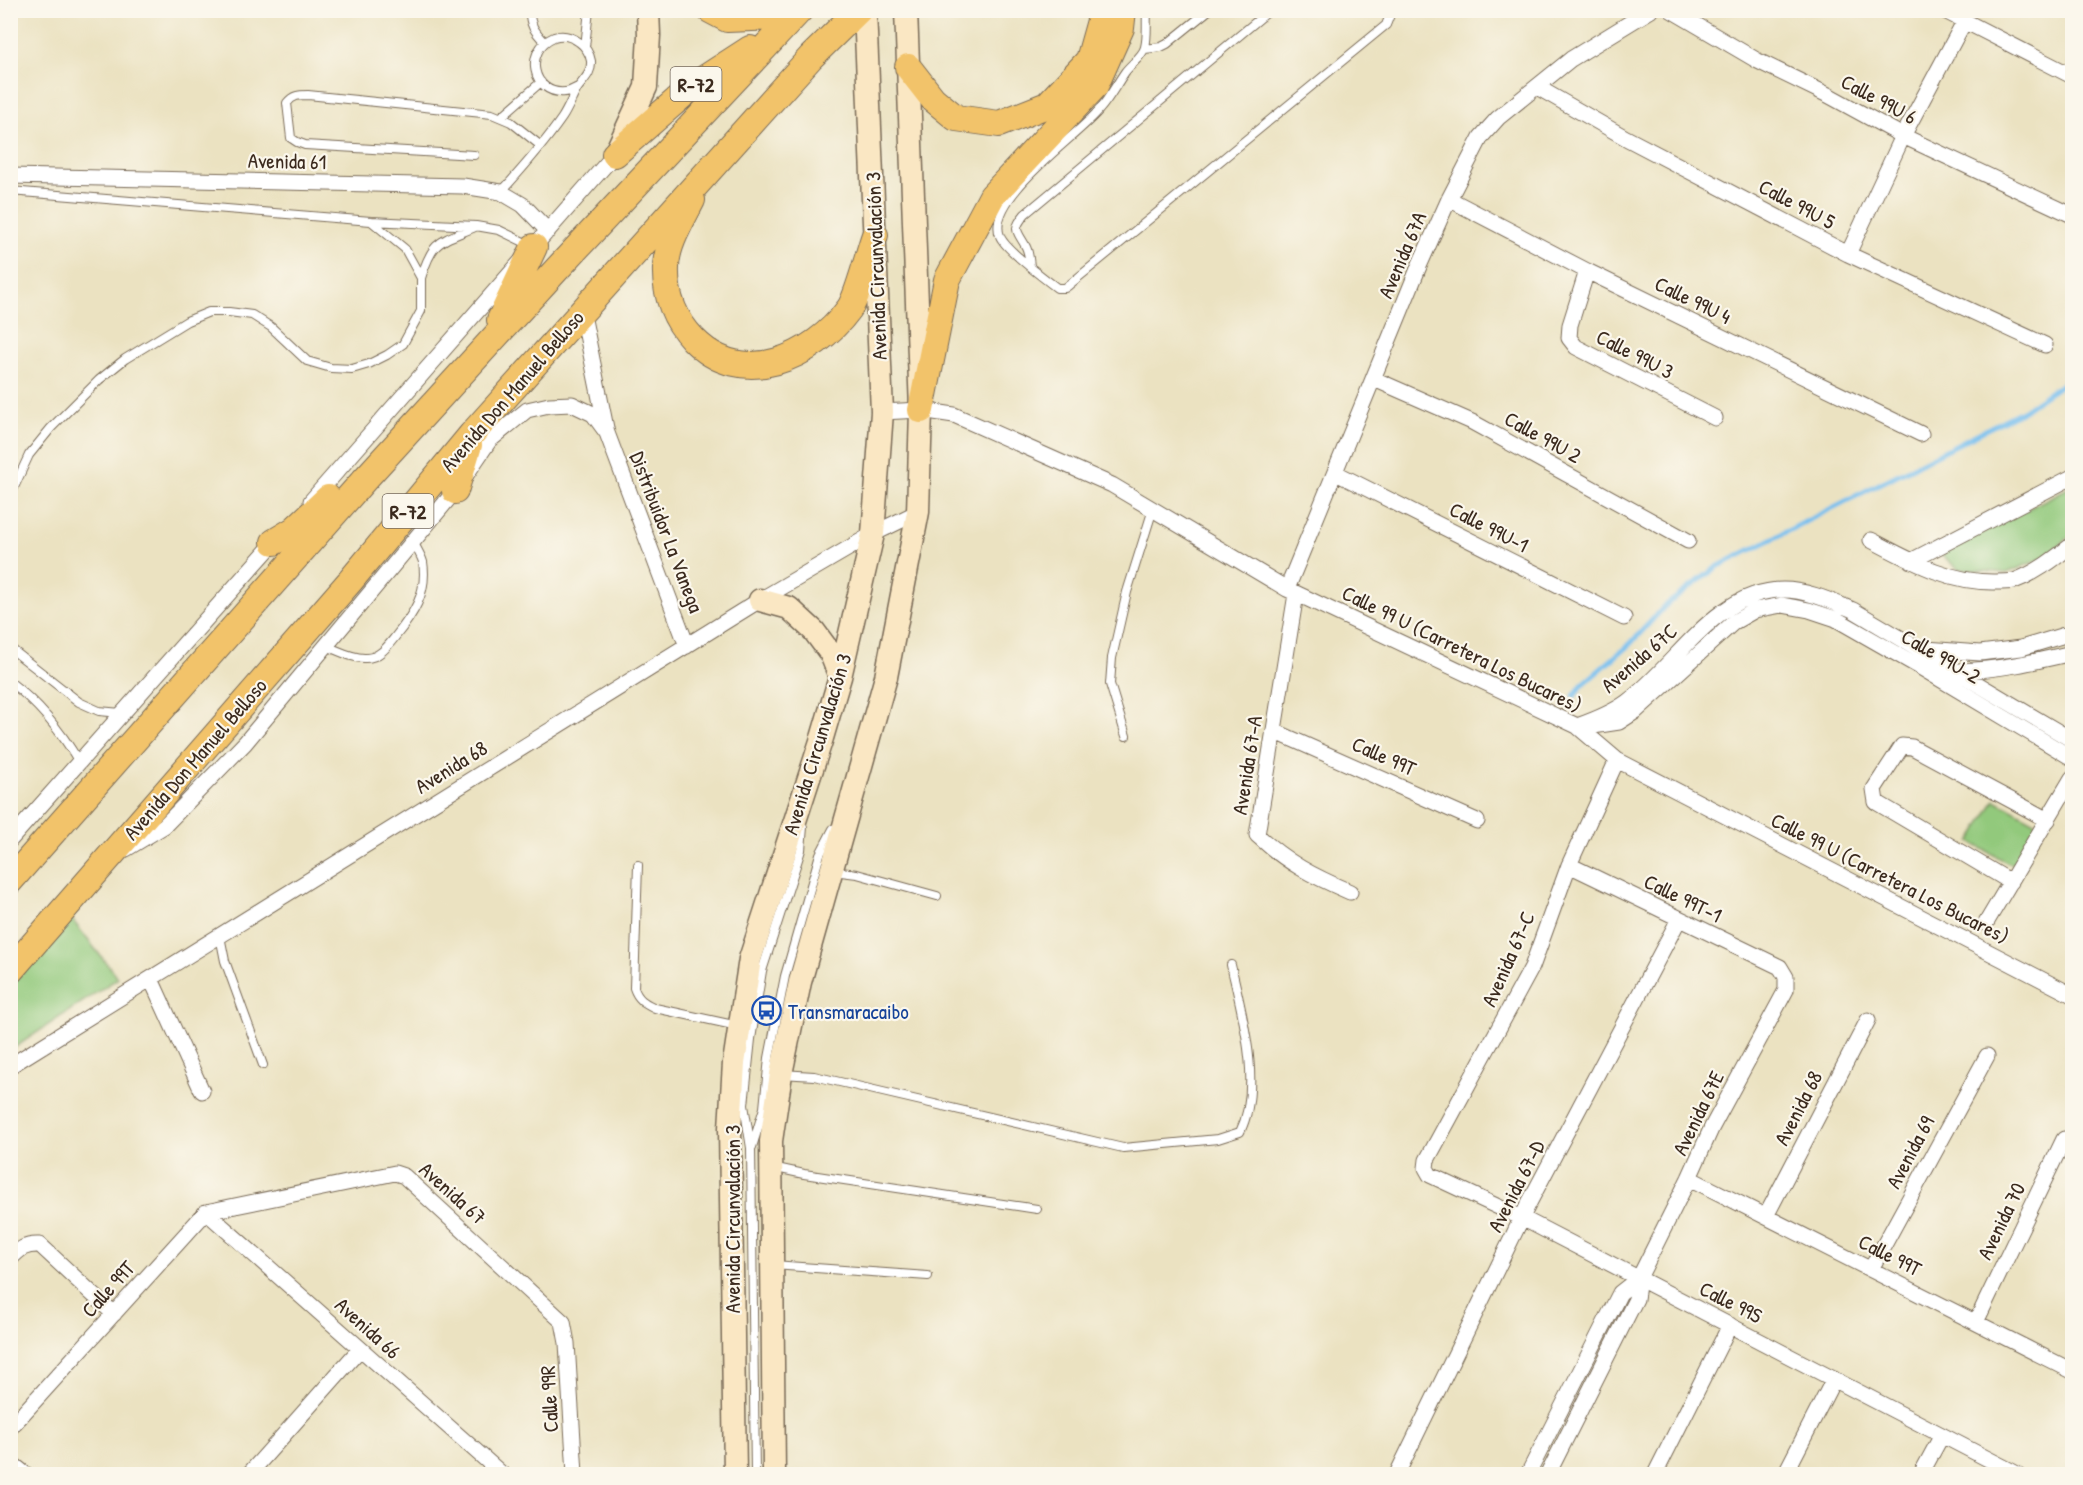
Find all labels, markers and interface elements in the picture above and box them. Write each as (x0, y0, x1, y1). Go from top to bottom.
road number: R-72 (670, 67, 722, 101)
street label: Calle 99U 6 (1836, 67, 1922, 131)
street label: Avenida 61 (248, 146, 326, 176)
street label: Avenida Circunvalación 3 (858, 171, 894, 361)
street label: Calle 99U 5 (1754, 172, 1840, 236)
street label: Avenida 67A (1371, 207, 1433, 303)
street label: Calle 99U 4 (1650, 269, 1736, 331)
street label: Avenida Don Manuel Belloso (434, 304, 590, 478)
street label: Calle 99U 3 (1591, 322, 1679, 386)
street label: Calle 99U 2 (1499, 404, 1587, 470)
street label: Distribuidor La Vanega (623, 447, 711, 617)
road number: R-72 (382, 494, 434, 528)
street label: Calle 99U-1 (1445, 495, 1533, 559)
street label: Calle 99 U (Carretera Los Bucares) (1337, 578, 1587, 720)
street label: Avenida 67C (1594, 617, 1684, 699)
street label: Calle 99U-2 (1896, 622, 1986, 690)
street label: Avenida Circunvalación 3 (776, 650, 858, 838)
street label: Avenida Don Manuel Belloso (117, 672, 273, 846)
street label: Avenida 67-A (1225, 713, 1269, 817)
street label: Calle 99T (1347, 729, 1422, 783)
street label: Avenida 68 (409, 734, 493, 800)
street label: Calle 99 U (Carretera Los Bucares) (1766, 805, 2014, 951)
street label: Calle 99T-1 (1639, 867, 1727, 929)
street label: Avenida 67-C (1474, 907, 1542, 1011)
bus stop icon: Transmaracaibo (751, 995, 783, 1027)
place label: Transmaracaibo (788, 997, 909, 1026)
street label: Avenida 67E (1665, 1066, 1731, 1160)
street label: Avenida 68 (1767, 1066, 1829, 1150)
street label: Avenida 69 (1879, 1110, 1941, 1193)
street label: Avenida Circunvalación 3 (718, 1125, 747, 1313)
street label: Avenida 67-D (1480, 1135, 1552, 1237)
street label: Avenida 67 (413, 1155, 493, 1231)
street label: Avenida 70 (1970, 1178, 2032, 1264)
street label: Calle 99T (1853, 1227, 1928, 1284)
street label: Calle 99T (75, 1253, 142, 1324)
street label: Calle 99S (1695, 1274, 1768, 1330)
street label: Avenida 66 (329, 1291, 407, 1365)
street label: Calle 99R (533, 1365, 565, 1433)

